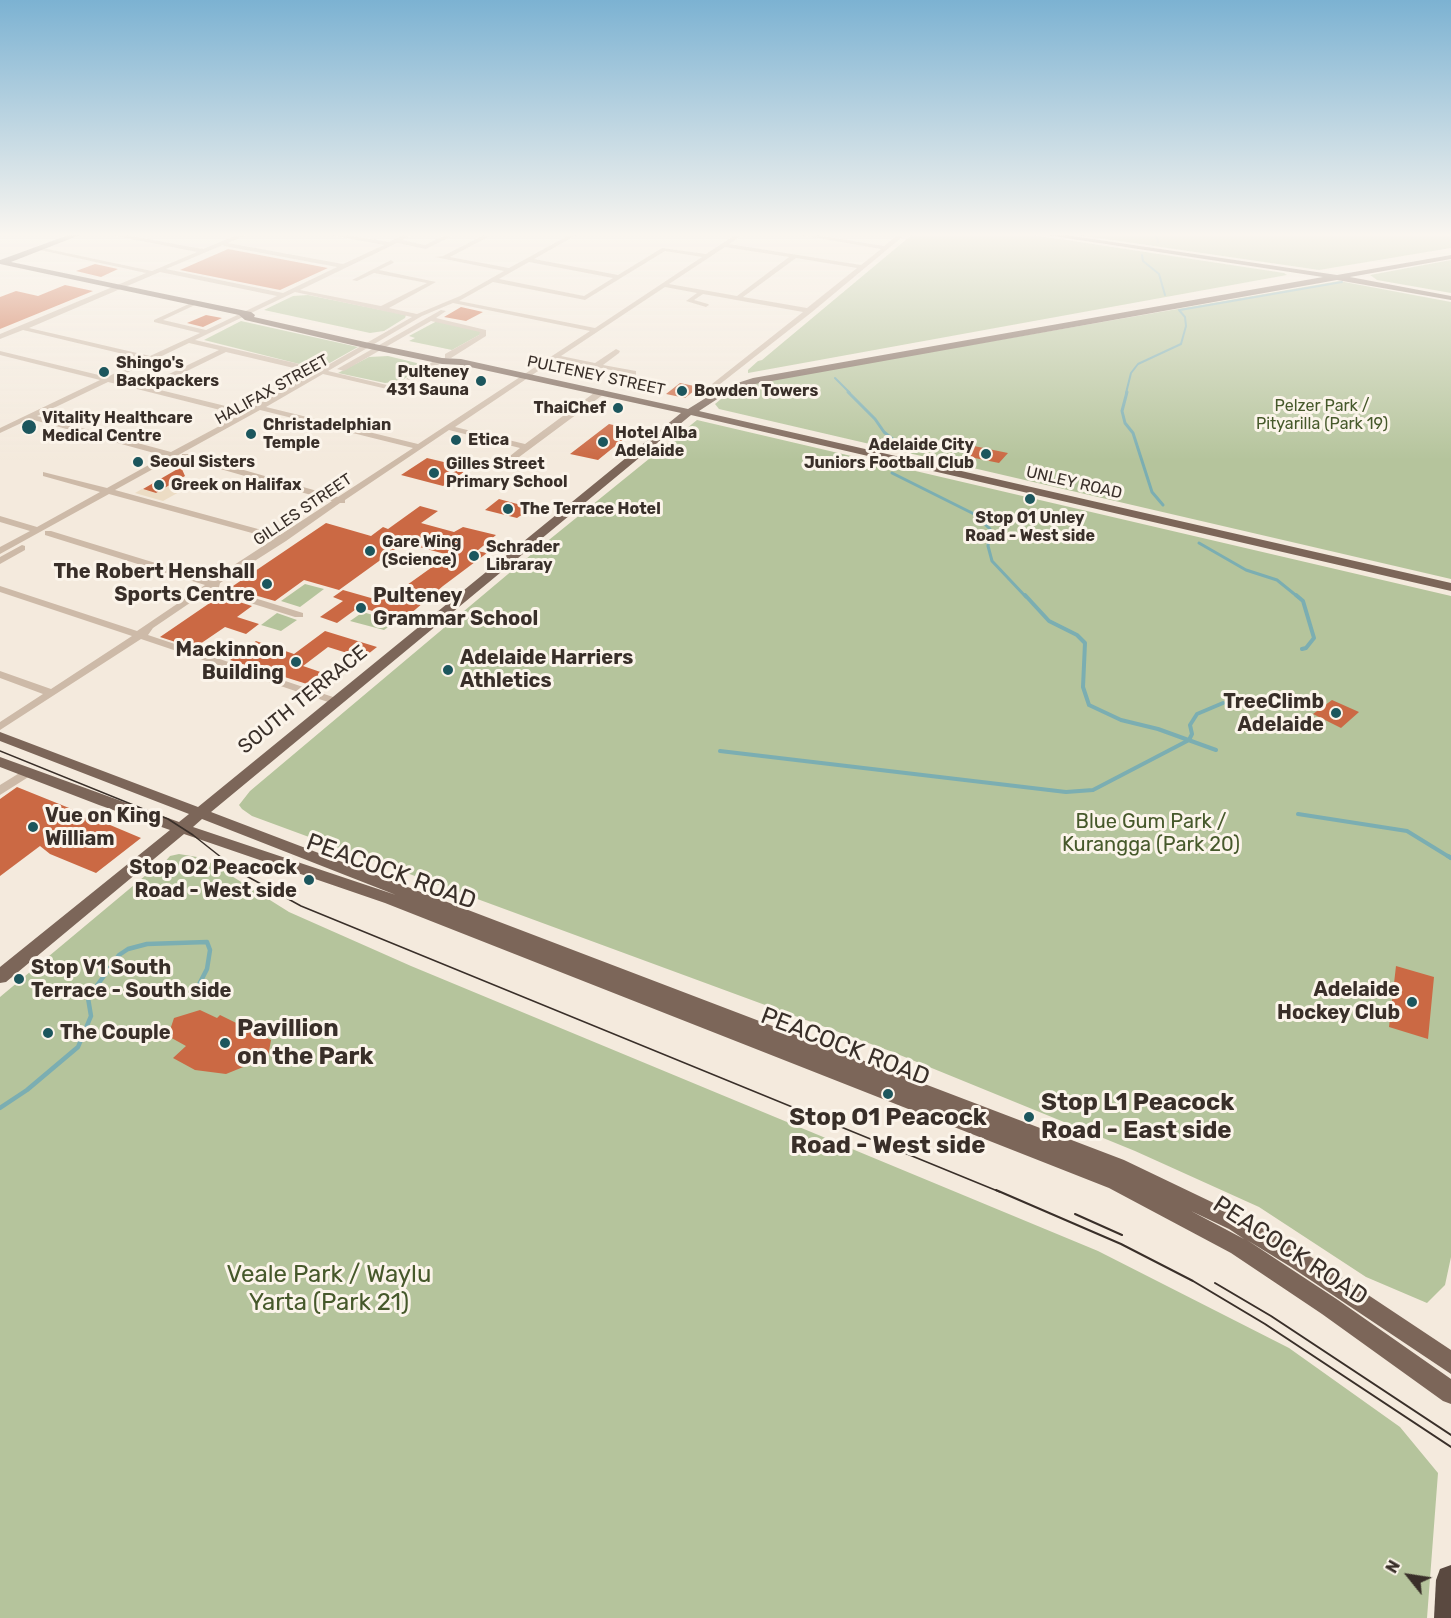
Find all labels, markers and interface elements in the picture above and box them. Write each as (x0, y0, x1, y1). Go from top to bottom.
street label: HALIFAX STREET (212, 351, 332, 429)
street label: PULTENEY STREET (525, 352, 667, 400)
place label: Shingo's Backpackers (116, 353, 219, 391)
place label: Pulteney 431 Sauna (386, 362, 469, 400)
marker: Shingo's Backpackers (97, 365, 111, 379)
marker: Pulteney 431 Sauna (474, 374, 488, 388)
place label: Bowden Towers (694, 381, 818, 401)
marker: Bowden Towers (675, 384, 689, 398)
park label: Pelzer Park / Pityarilla (Park 19) (1256, 396, 1388, 434)
place label: ThaiChef (534, 398, 606, 418)
marker: ThaiChef (611, 401, 625, 415)
place label: Vitality Healthcare Medical Centre (42, 408, 193, 446)
place label: Christadelphian Temple (263, 415, 391, 453)
marker: Vitality Healthcare Medical Centre (20, 418, 38, 436)
place label: Hotel Alba Adelaide (615, 423, 697, 461)
marker: Christadelphian Temple (244, 427, 258, 441)
place label: Etica (468, 430, 509, 450)
marker: Etica (449, 433, 463, 447)
marker: Hotel Alba Adelaide (596, 435, 610, 449)
place label: Adelaide City Juniors Football Club (804, 435, 974, 473)
marker: Adelaide City Juniors Football Club (979, 447, 993, 461)
place label: Seoul Sisters (150, 452, 255, 472)
place label: Gilles Street Primary School (446, 454, 568, 492)
marker: Seoul Sisters (131, 455, 145, 469)
street label: UNLEY ROAD (1024, 463, 1124, 503)
marker: Gilles Street Primary School (427, 466, 441, 480)
street label: GILLES STREET (250, 470, 356, 550)
place label: Greek on Halifax (171, 475, 301, 495)
marker: Greek on Halifax (152, 478, 166, 492)
marker: Stop O1 Unley Road - West side (1023, 492, 1037, 506)
place label: The Terrace Hotel (520, 499, 661, 519)
marker: The Terrace Hotel (501, 502, 515, 516)
place label: Stop O1 Unley Road - West side (965, 508, 1095, 546)
place label: Gare Wing (Science) (382, 532, 461, 570)
place label: Schrader Libraray (486, 537, 560, 575)
marker: Gare Wing (Science) (363, 544, 377, 558)
marker: Schrader Libraray (467, 549, 481, 563)
place label: The Robert Henshall Sports Centre (54, 560, 255, 607)
marker: The Robert Henshall Sports Centre (260, 577, 274, 591)
place label: Pulteney Grammar School (373, 584, 538, 631)
marker: Pulteney Grammar School (354, 601, 368, 615)
place label: Mackinnon Building (176, 638, 284, 685)
street label: SOUTH TERRACE (234, 641, 372, 759)
place label: Adelaide Harriers Athletics (460, 646, 633, 693)
marker: Mackinnon Building (289, 655, 303, 669)
marker: Adelaide Harriers Athletics (441, 663, 455, 677)
place label: TreeClimb Adelaide (1223, 690, 1324, 737)
marker: TreeClimb Adelaide (1329, 706, 1343, 720)
place label: Vue on King William (45, 804, 161, 851)
park label: Blue Gum Park / Kurangga (Park 20) (1062, 810, 1240, 857)
marker: Vue on King William (26, 820, 40, 834)
street label: PEACOCK ROAD (302, 828, 480, 916)
place label: Stop O2 Peacock Road - West side (129, 856, 297, 903)
marker: Stop O2 Peacock Road - West side (302, 873, 316, 887)
place label: Stop V1 South Terrace - South side (31, 956, 231, 1003)
marker: Stop V1 South Terrace - South side (12, 972, 26, 986)
place label: Adelaide Hockey Club (1277, 978, 1400, 1025)
marker: Adelaide Hockey Club (1405, 995, 1419, 1009)
street label: PEACOCK ROAD (757, 1002, 933, 1092)
place label: Pavillion on the Park (237, 1015, 373, 1071)
place label: The Couple (60, 1021, 171, 1045)
marker: The Couple (41, 1026, 55, 1040)
marker: Pavillion on the Park (218, 1036, 232, 1050)
marker: Stop O1 Peacock Road - West side (881, 1087, 895, 1101)
place label: Stop L1 Peacock Road - East side (1041, 1089, 1234, 1145)
place label: Stop O1 Peacock Road - West side (789, 1104, 987, 1160)
marker: Stop L1 Peacock Road - East side (1022, 1110, 1036, 1124)
street label: PEACOCK ROAD (1207, 1190, 1373, 1312)
park label: Veale Park / Waylu Yarta (Park 21) (227, 1261, 431, 1317)
north arrow (1379, 1546, 1439, 1606)
text: N (1382, 1557, 1404, 1576)

